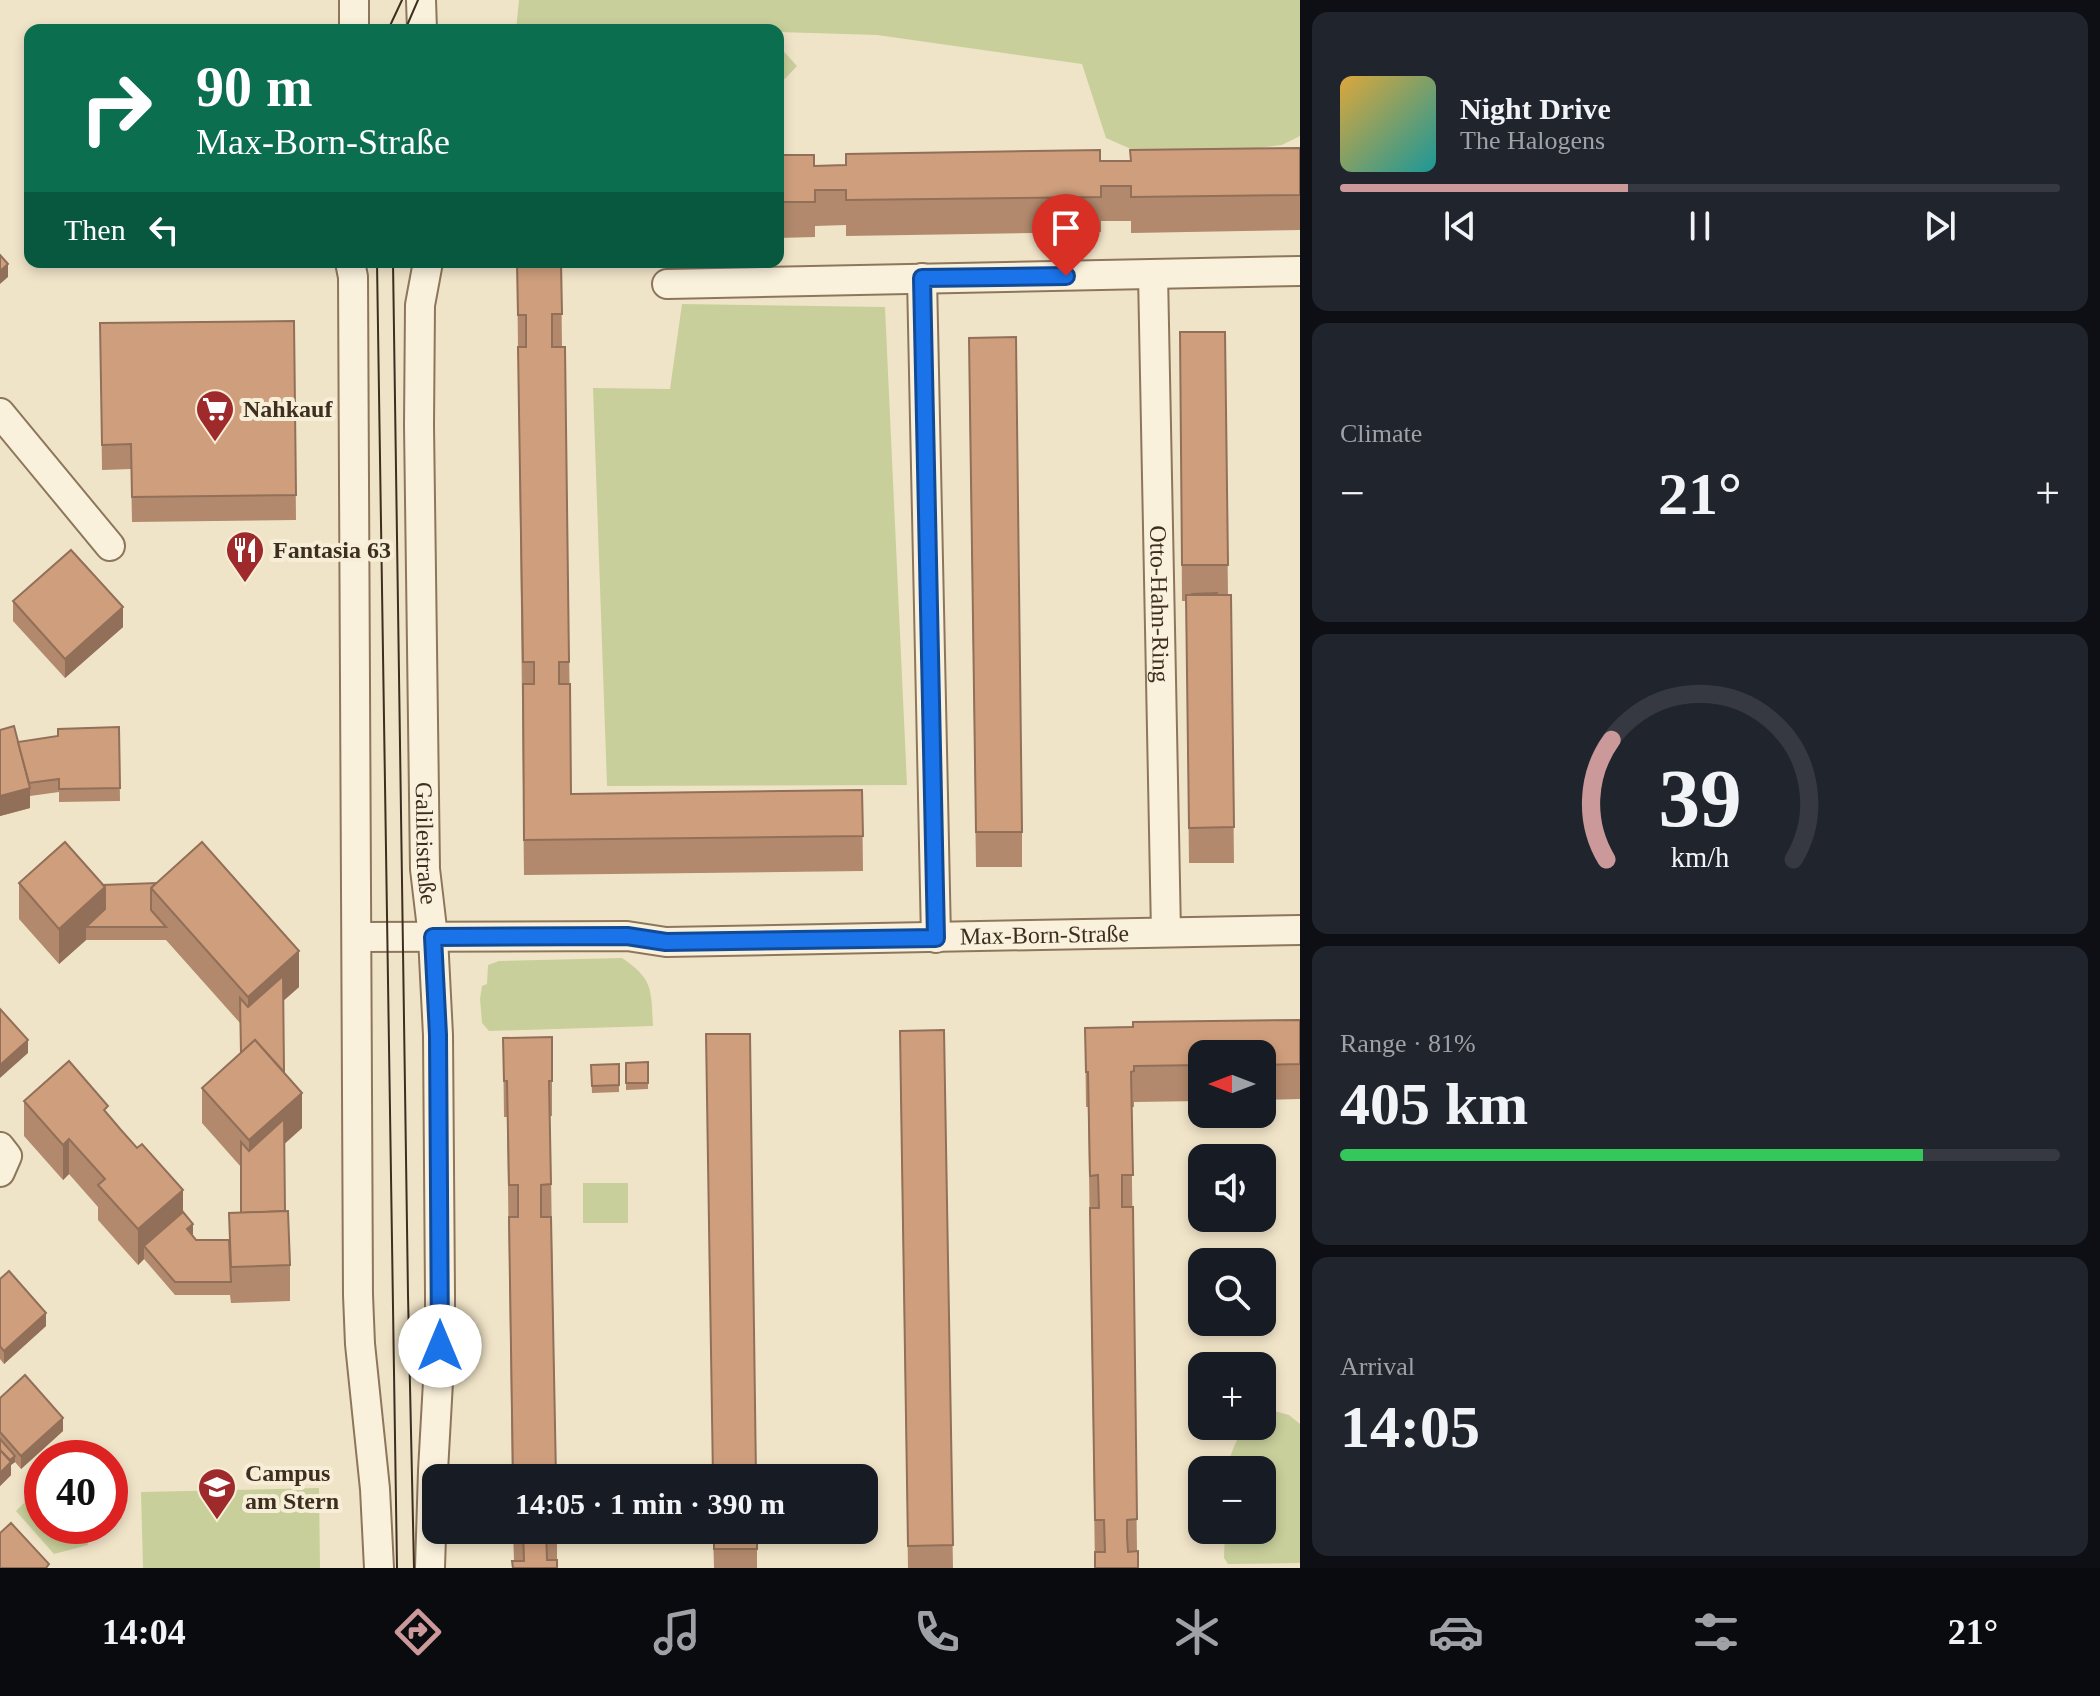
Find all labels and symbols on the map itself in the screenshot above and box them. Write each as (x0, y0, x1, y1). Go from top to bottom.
pin (1032, 194, 1100, 276)
supermarket icon: Nahkauf (194, 388, 236, 443)
place label: Nahkauf (243, 396, 333, 422)
street label: Otto-Hahn-Ring (1145, 525, 1174, 683)
restaurant icon: Fantasia 63 (224, 529, 266, 584)
place label: Fantasia 63 (273, 537, 391, 563)
street label: Galileistraße (411, 782, 442, 906)
street label: Max-Born-Straße (960, 920, 1129, 949)
north arrow (1188, 1040, 1276, 1128)
position arrow (398, 1304, 482, 1388)
speed limit sign: 40 (24, 1440, 128, 1544)
place label: Campus am Stern (245, 1460, 339, 1514)
school or university icon: Campus am Stern (196, 1466, 238, 1521)

